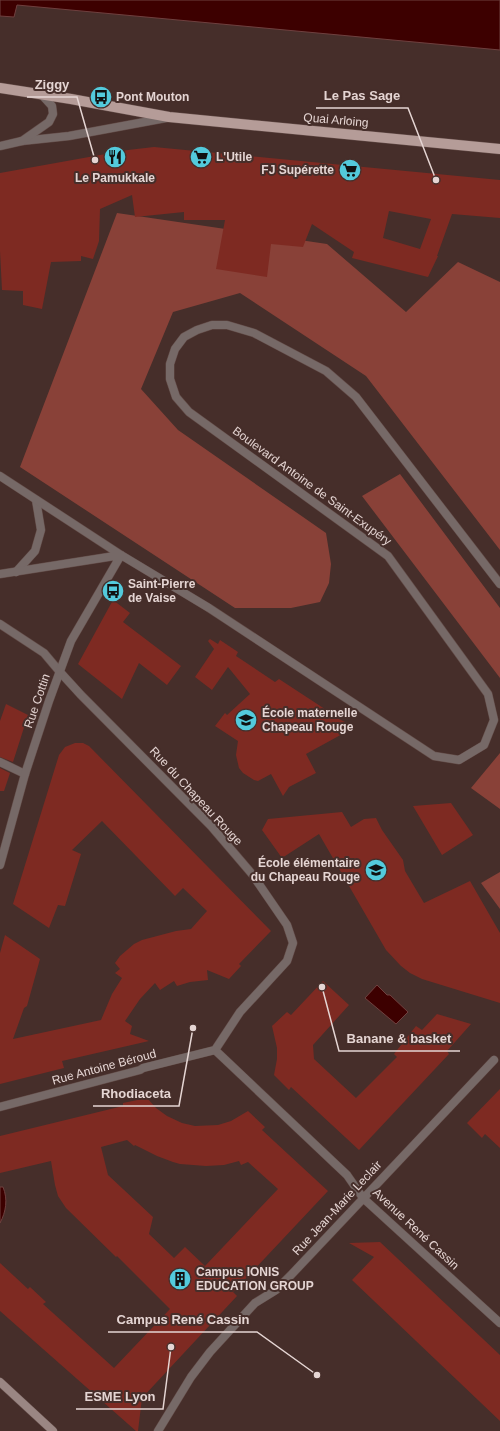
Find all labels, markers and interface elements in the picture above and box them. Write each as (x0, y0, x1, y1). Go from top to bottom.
callout: Ziggy (27, 72, 77, 97)
text: Ziggy (35, 77, 70, 92)
callout: Le Pas Sage (316, 83, 408, 108)
bus stop icon: Pont Mouton (88, 84, 114, 110)
text: Le Pas Sage (324, 88, 400, 103)
place label: Pont Mouton (116, 90, 189, 104)
street label: Quai Arloing (303, 110, 369, 130)
restaurant icon: Le Pamukkale (102, 144, 128, 170)
supermarket icon: L'Utile (188, 144, 214, 170)
place label: L'Utile (216, 150, 253, 164)
supermarket icon: FJ Supérette (337, 157, 363, 183)
place label: FJ Supérette (261, 163, 334, 177)
place label: Le Pamukkale (75, 171, 155, 185)
street label: Boulevard Antoine de Saint-Exupéry (230, 424, 394, 548)
place label: Saint-Pierre de Vaise (128, 577, 196, 605)
bus stop icon: Saint-Pierre de Vaise (100, 578, 126, 604)
street label: Rue Cottin (21, 672, 53, 730)
place label: École maternelle Chapeau Rouge (262, 705, 358, 734)
school or university icon: École maternelle Chapeau Rouge (233, 707, 259, 733)
street label: Rue du Chapeau Rouge (147, 744, 245, 848)
place label: École élémentaire du Chapeau Rouge (251, 855, 360, 884)
school or university icon: École élémentaire du Chapeau Rouge (363, 857, 389, 883)
callout: Banane & basket (339, 1026, 460, 1051)
text: Banane & basket (347, 1031, 452, 1046)
street label: Rue Antoine Béroud (50, 1046, 158, 1088)
callout: Rhodiaceta (93, 1081, 179, 1106)
text: Rhodiaceta (101, 1086, 172, 1101)
street label: Rue Jean-Marie Leclair (290, 1158, 384, 1258)
street label: Avenue René Cassin (370, 1186, 462, 1272)
place label: Campus IONIS EDUCATION GROUP (196, 1265, 314, 1293)
building icon: Campus IONIS EDUCATION GROUP (167, 1266, 193, 1292)
callout: Campus René Cassin (108, 1307, 257, 1332)
text: Campus René Cassin (117, 1312, 250, 1327)
callout: ESME Lyon (76, 1384, 163, 1409)
text: ESME Lyon (84, 1389, 156, 1404)

